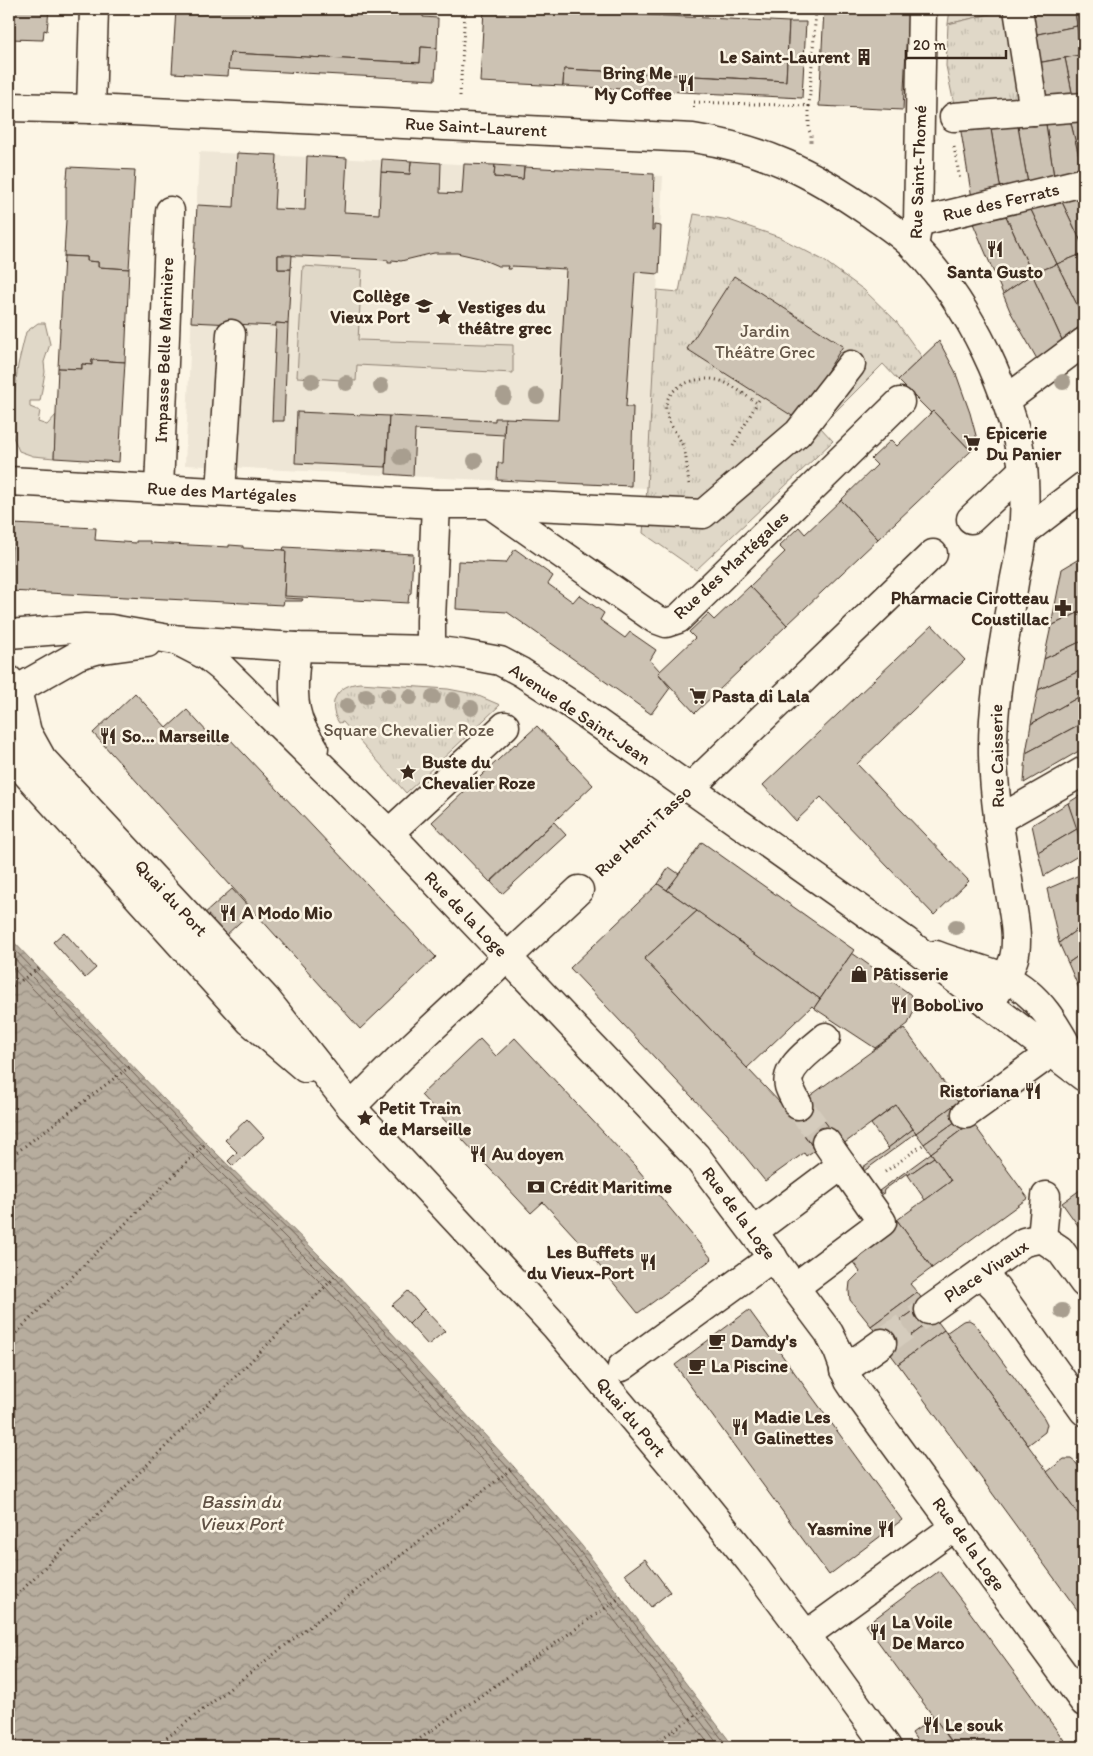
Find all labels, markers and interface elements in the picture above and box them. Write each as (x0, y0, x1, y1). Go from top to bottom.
scale bar (906, 28, 1006, 60)
text: 20 m (913, 36, 947, 54)
place label: Le Saint-Laurent (720, 46, 850, 68)
building icon: Le Saint-Laurent (854, 47, 874, 67)
place label: Bring Me My Coffee (594, 62, 672, 105)
restaurant icon: Bring Me My Coffee (676, 73, 696, 93)
street label: Rue Saint-Thomé (905, 105, 931, 239)
street label: Rue Saint-Laurent (404, 112, 548, 142)
street label: Rue des Ferrats (940, 178, 1062, 226)
restaurant icon: Santa Gusto (985, 239, 1005, 259)
street label: Impasse Belle Marinière (150, 257, 178, 443)
place label: Santa Gusto (947, 261, 1043, 283)
place label: Collège Vieux Port (330, 285, 410, 328)
school or university icon: Collège Vieux Port (414, 296, 434, 316)
place label: Vestiges du théâtre grec (458, 296, 552, 339)
place icon: Vestiges du théâtre grec (434, 307, 454, 327)
park label: Jardin Théâtre Grec (715, 320, 815, 363)
place label: Epicerie Du Panier (986, 422, 1062, 465)
supermarket icon: Epicerie Du Panier (962, 433, 982, 453)
street label: Rue des Martégales (147, 477, 297, 507)
street label: Rue des Martégales (669, 506, 793, 624)
place label: Pharmacie Cirotteau Coustillac (891, 587, 1050, 630)
pharmacy icon: Pharmacie Cirotteau Coustillac (1053, 598, 1073, 618)
street label: Avenue de Saint-Jean (505, 658, 655, 770)
place label: Pasta di Lala (712, 685, 810, 707)
supermarket icon: Pasta di Lala (688, 686, 708, 706)
street label: Rue Caisserie (985, 704, 1009, 808)
park label: Square Chevalier Roze (323, 719, 495, 741)
place label: So... Marseille (122, 725, 230, 747)
restaurant icon: So... Marseille (98, 726, 118, 746)
place label: Buste du Chevalier Roze (422, 751, 536, 794)
place icon: Buste du Chevalier Roze (398, 762, 418, 782)
street label: Rue Henri Tasso (590, 781, 696, 881)
street label: Quai du Port (130, 855, 212, 941)
street label: Rue de la Loge (420, 867, 512, 961)
place label: A Modo Mio (241, 902, 332, 924)
restaurant icon: A Modo Mio (218, 903, 238, 923)
place label: Pâtisserie (873, 963, 949, 985)
shop icon: Pâtisserie (849, 964, 869, 984)
place label: BoboLivo (913, 994, 984, 1016)
restaurant icon: BoboLivo (889, 995, 909, 1015)
place label: Ristoriana (940, 1080, 1019, 1102)
restaurant icon: Ristoriana (1023, 1081, 1043, 1101)
place label: Petit Train de Marseille (379, 1097, 472, 1140)
place icon: Petit Train de Marseille (355, 1108, 375, 1128)
place label: Au doyen (491, 1143, 565, 1165)
restaurant icon: Au doyen (468, 1144, 488, 1164)
street label: Rue de la Loge (697, 1162, 781, 1264)
place label: Crédit Maritime (550, 1176, 672, 1198)
bank icon: Crédit Maritime (526, 1177, 546, 1197)
street label: Place Vivaux (940, 1235, 1032, 1307)
place label: Les Buffets du Vieux-Port (527, 1241, 634, 1284)
restaurant icon: Les Buffets du Vieux-Port (638, 1252, 658, 1272)
place label: Damdy's (731, 1330, 797, 1352)
cafe icon: Damdy's (707, 1331, 727, 1351)
place label: La Piscine (711, 1355, 788, 1377)
cafe icon: La Piscine (687, 1356, 707, 1376)
street label: Quai du Port (591, 1373, 671, 1462)
place label: Madie Les Galinettes (754, 1406, 833, 1449)
restaurant icon: Madie Les Galinettes (730, 1417, 750, 1437)
water label: Bassin du Vieux Port (199, 1490, 285, 1535)
street label: Rue de la Loge (928, 1493, 1010, 1595)
place label: Yasmine (807, 1518, 872, 1540)
restaurant icon: Yasmine (876, 1519, 896, 1539)
place label: La Voile De Marco (892, 1611, 964, 1654)
restaurant icon: La Voile De Marco (868, 1622, 888, 1642)
place label: Le souk (945, 1714, 1004, 1736)
restaurant icon: Le souk (921, 1715, 941, 1735)

